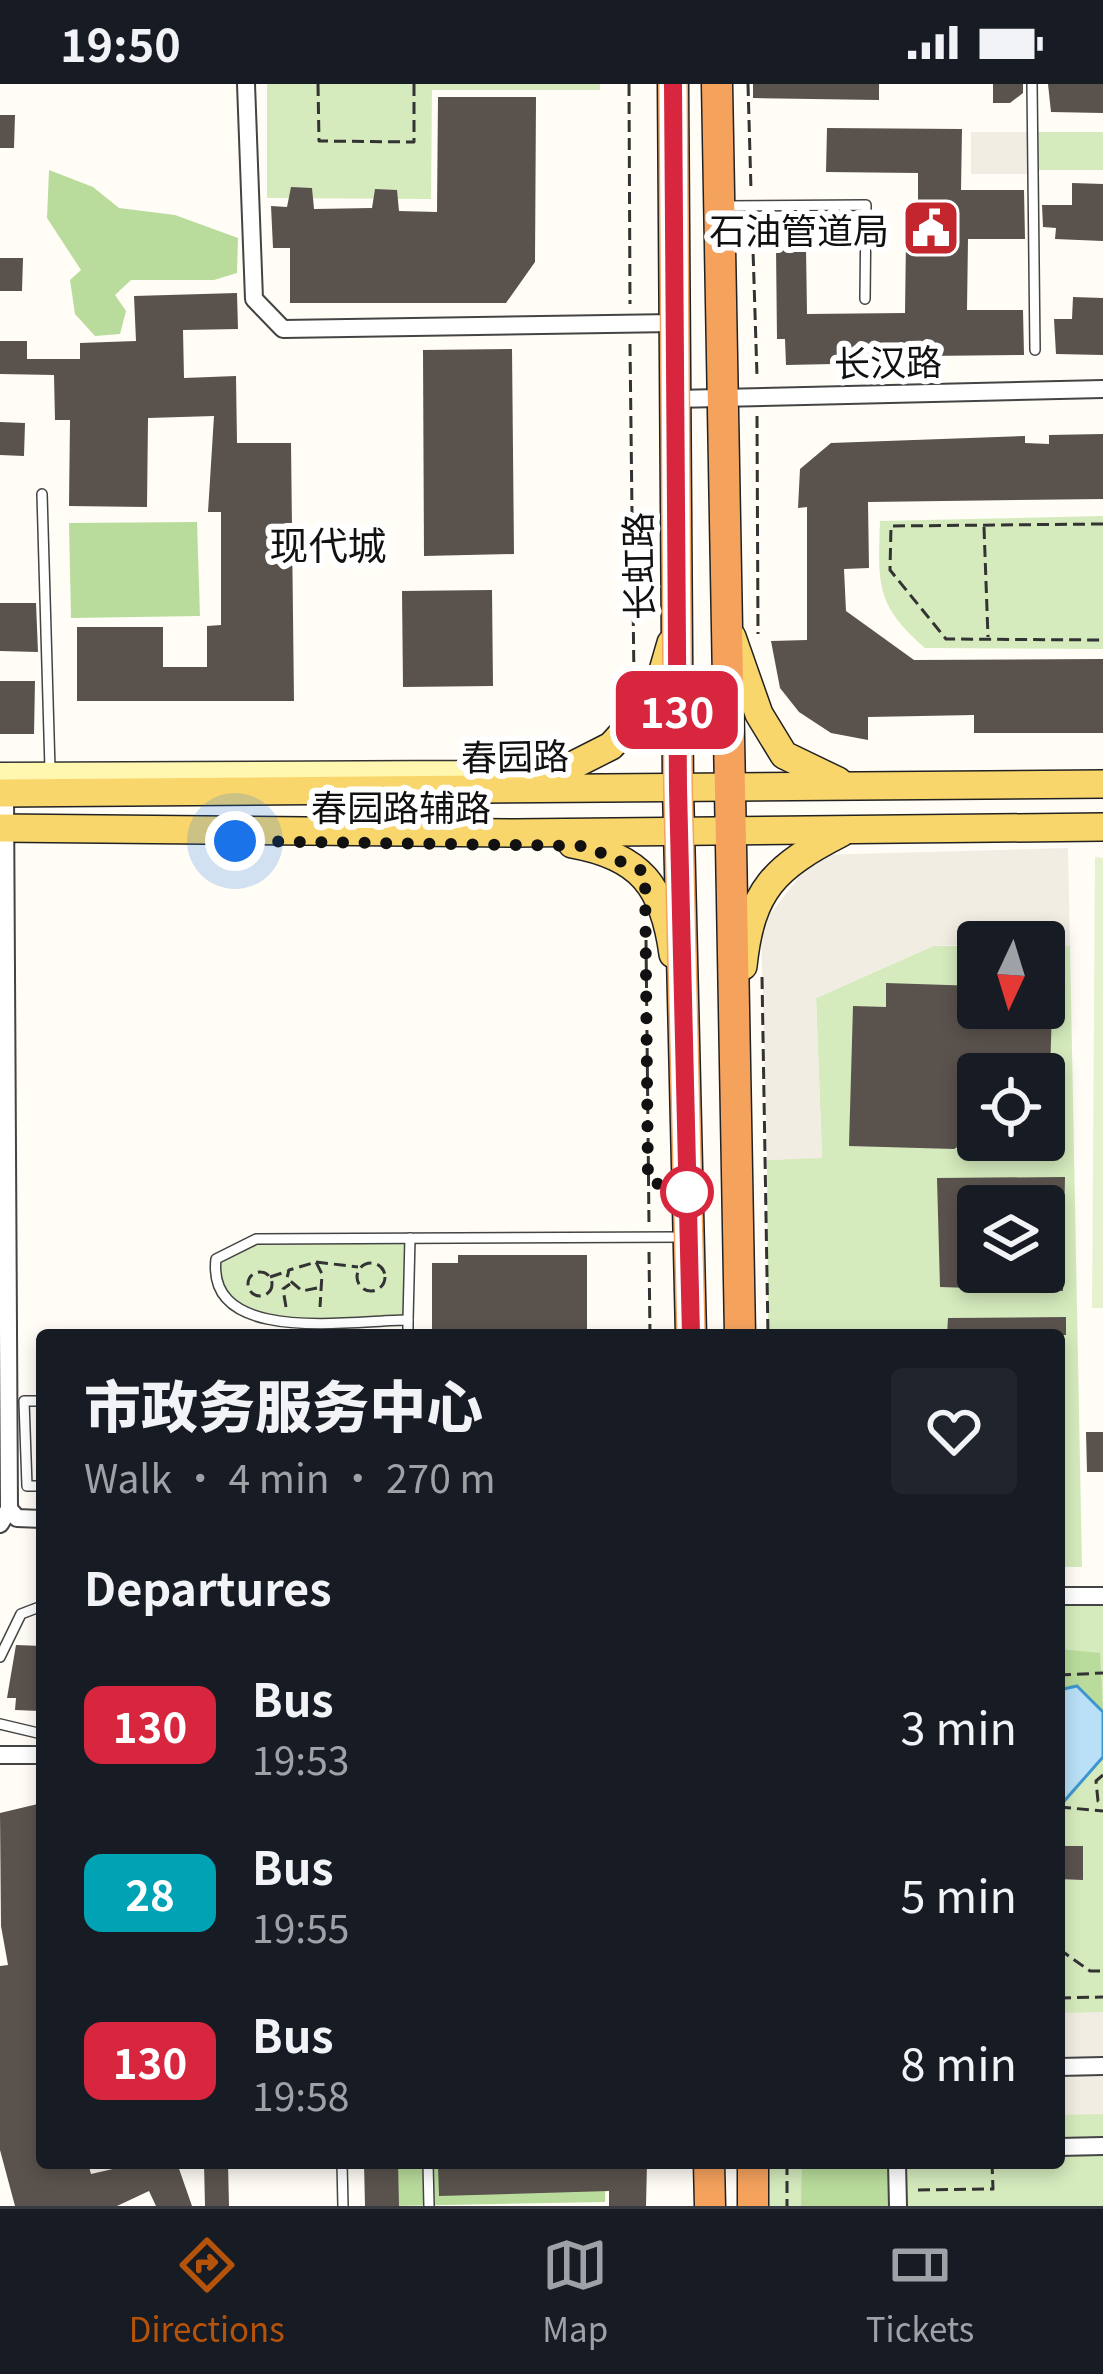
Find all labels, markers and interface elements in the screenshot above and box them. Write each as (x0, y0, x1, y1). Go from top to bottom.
text: 19:50 (60, 10, 181, 75)
public building icon: 石油管道局 (900, 197, 962, 259)
place label: 石油管道局 (709, 202, 889, 254)
street label: 长汉路 (834, 333, 942, 387)
street label: 长虹路 (609, 512, 663, 620)
district label: 现代城 (269, 515, 387, 571)
line badge: 130 (608, 671, 746, 749)
text: 130 (640, 679, 714, 740)
street label: 春园路 (461, 727, 569, 781)
street label: 春园路辅路 (311, 779, 491, 831)
your location (205, 811, 265, 871)
north arrow (957, 921, 1065, 1029)
map controls (957, 921, 1065, 1293)
button: locate (957, 1053, 1065, 1161)
unlabelled marker (662, 1167, 712, 1217)
button: layers (957, 1185, 1065, 1293)
text: 市政务服务中心 (84, 1362, 483, 1444)
button: heart (891, 1368, 1017, 1494)
text: Walk · 4 min · 270 m (84, 1448, 496, 1504)
text: Departures (84, 1554, 332, 1619)
text: Bus (252, 1665, 334, 1730)
text: 3 min (900, 1693, 1017, 1758)
text: 130 (113, 1694, 187, 1755)
text: 19:53 (252, 1730, 349, 1786)
text: Bus (252, 1833, 334, 1898)
text: 5 min (900, 1861, 1017, 1926)
text: 28 (125, 1862, 175, 1923)
text: 19:55 (252, 1898, 349, 1954)
text: Bus (252, 2001, 334, 2066)
text: 8 min (900, 2029, 1017, 2094)
text: 130 (113, 2030, 187, 2091)
text: 19:58 (252, 2066, 349, 2122)
tab: Directions (129, 2232, 285, 2352)
tab: Map (542, 2232, 608, 2352)
tab: Tickets (866, 2232, 974, 2352)

